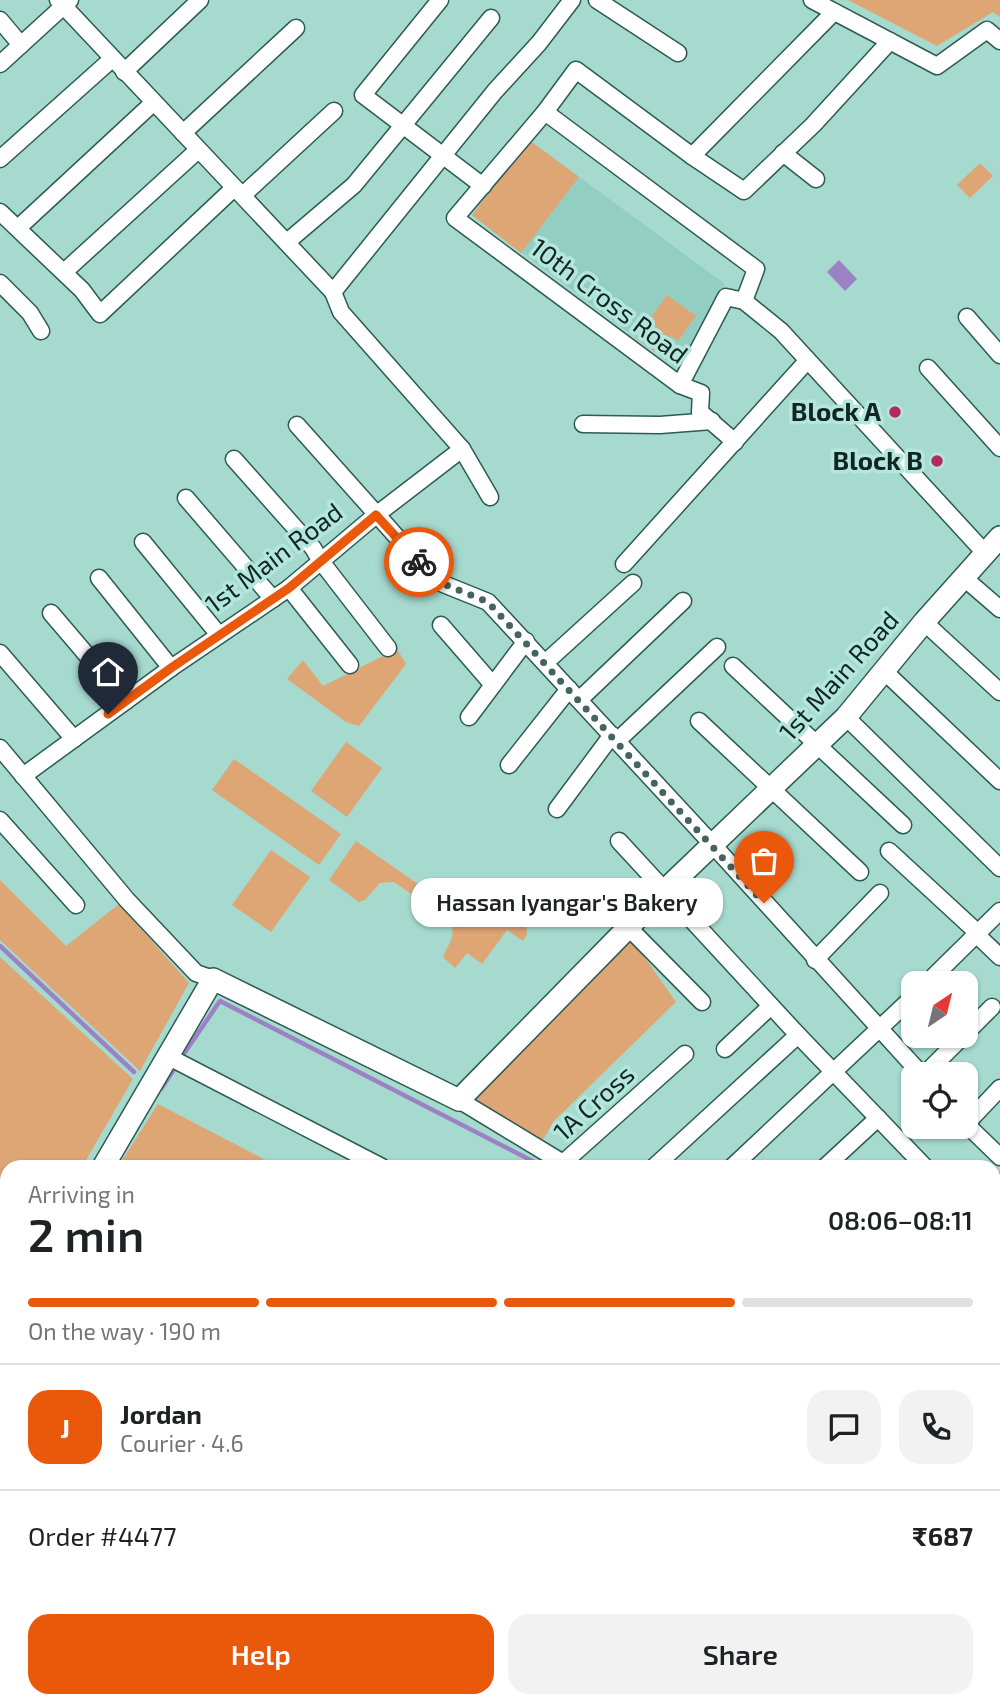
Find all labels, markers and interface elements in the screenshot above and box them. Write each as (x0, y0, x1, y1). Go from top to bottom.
street label: 10th Cross Road (525, 231, 695, 369)
place label: Block A (791, 395, 881, 426)
marker: Block A (887, 404, 903, 420)
place label: Block B (833, 444, 923, 475)
marker: Block B (929, 453, 945, 469)
street label: 1st Main Road (198, 495, 348, 618)
courier (384, 527, 454, 597)
icon: bike (400, 543, 438, 581)
street label: 1st Main Road (772, 604, 904, 746)
pin (78, 642, 138, 714)
icon: home (89, 653, 127, 691)
pin (734, 831, 794, 903)
icon: bag (745, 842, 783, 880)
callout: Hassan Iyangar's Bakery (410, 878, 722, 928)
text: Hassan Iyangar's Bakery (436, 888, 698, 916)
north arrow (901, 971, 978, 1048)
map controls (901, 971, 978, 1139)
street label: 1A Cross (546, 1058, 640, 1146)
button: locate (901, 1062, 978, 1139)
text: Arriving in (28, 1180, 135, 1208)
text: 08:06–08:11 (828, 1204, 973, 1235)
text: 2 min (28, 1206, 144, 1261)
text: On the way · 190 m (28, 1317, 221, 1345)
button: chat (807, 1390, 881, 1464)
button: phone (899, 1390, 973, 1464)
text: Jordan (120, 1398, 202, 1429)
text: J (60, 1412, 70, 1443)
text: Courier · 4.6 (120, 1429, 244, 1457)
text: Order #4477 (28, 1520, 177, 1551)
text: ₹687 (912, 1520, 973, 1551)
button: Help (28, 1614, 494, 1694)
button: Share (508, 1614, 973, 1694)

